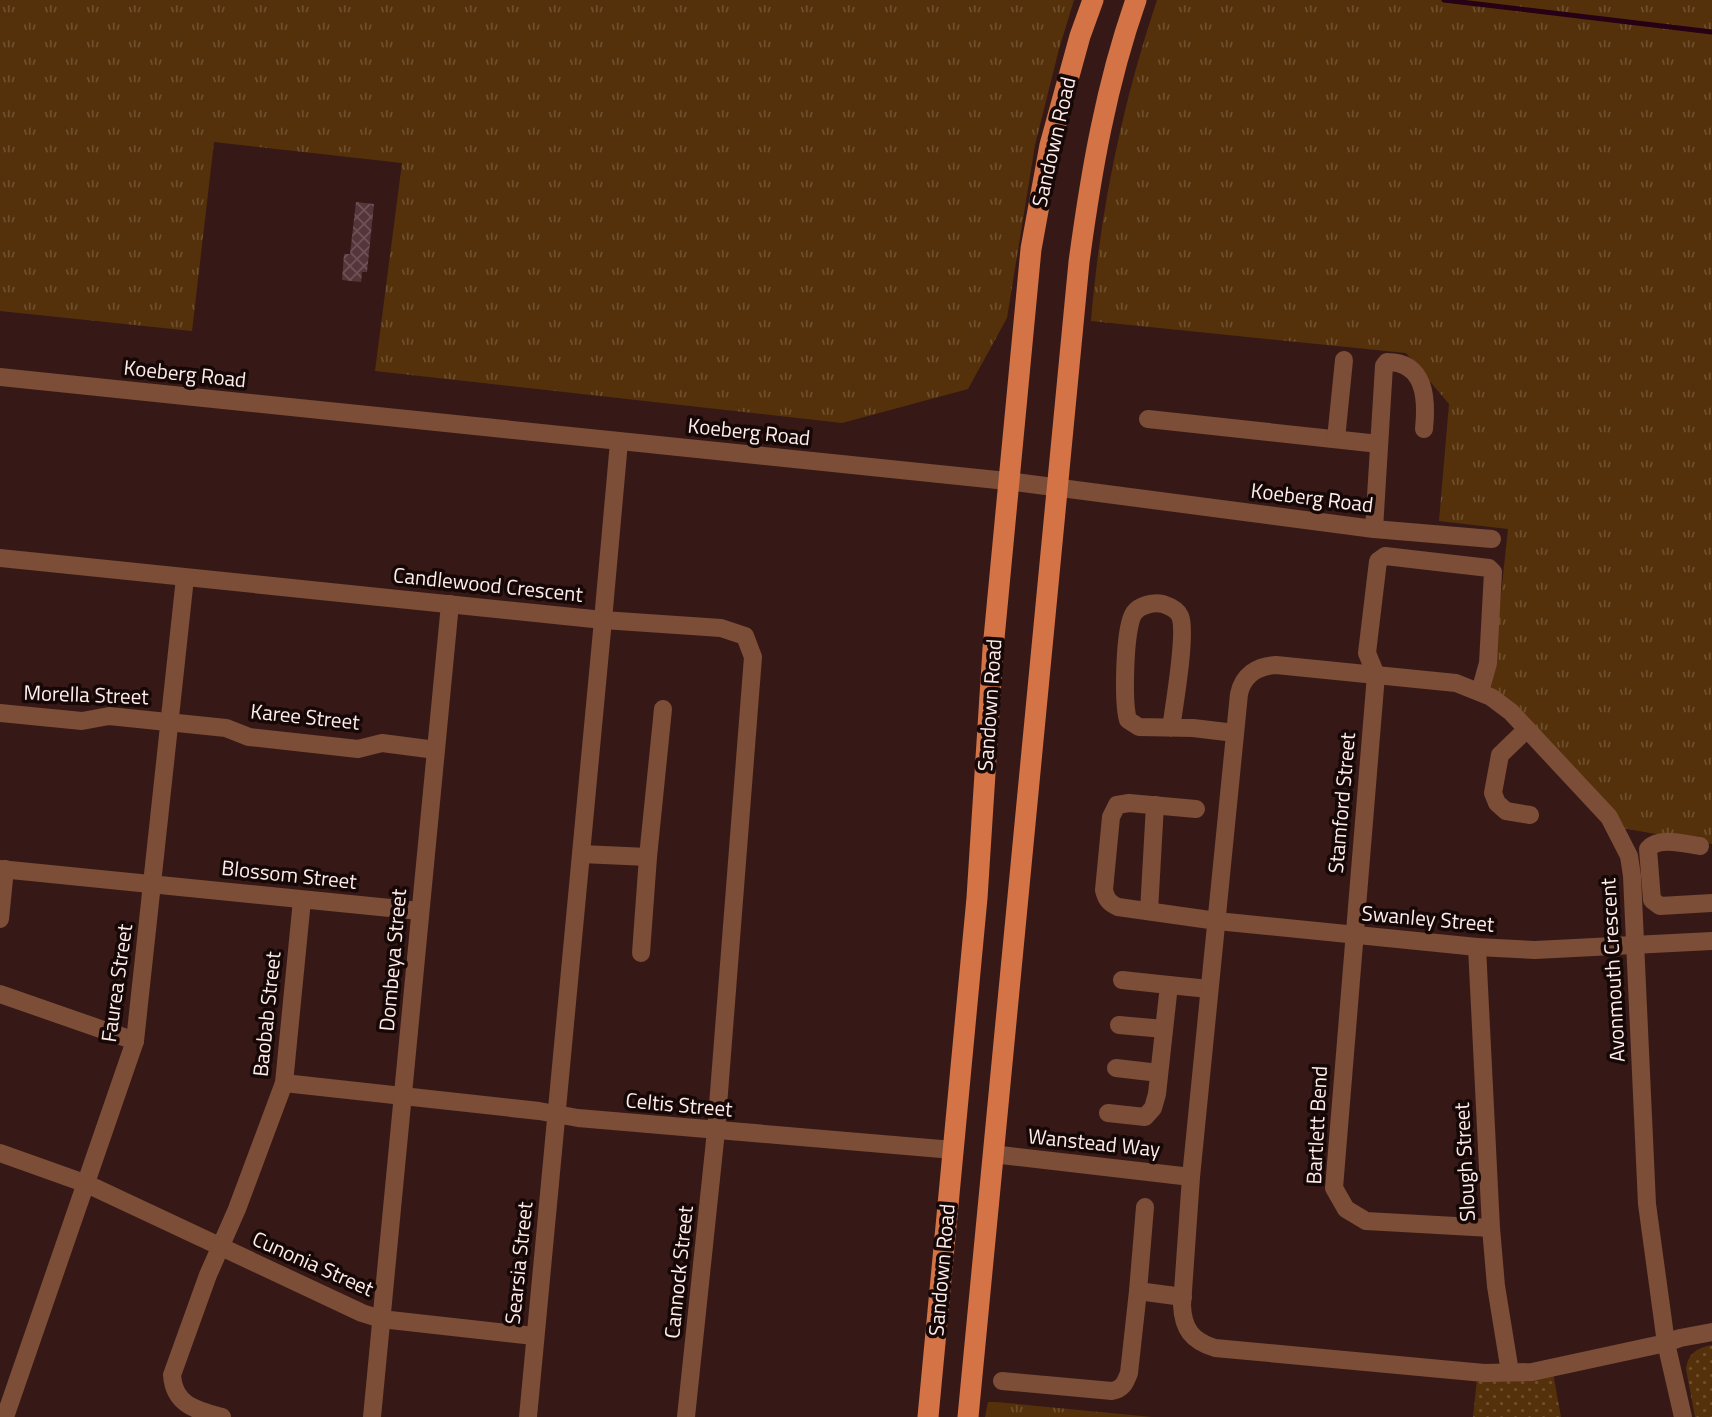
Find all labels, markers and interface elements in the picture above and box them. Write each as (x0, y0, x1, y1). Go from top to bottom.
street label: Sandown Road (1023, 74, 1084, 210)
street label: Koeberg Road (122, 351, 248, 395)
street label: Koeberg Road (686, 409, 812, 453)
street label: Koeberg Road (1249, 474, 1375, 520)
street label: Candlewood Crescent (392, 558, 585, 610)
street label: Sandown Road (968, 638, 1010, 772)
street label: Morella Street (23, 676, 150, 712)
street label: Karee Street (249, 694, 362, 738)
street label: Stamford Street (1319, 730, 1363, 875)
street label: Blossom Street (220, 851, 359, 897)
street label: Avonmouth Crescent (1591, 876, 1633, 1063)
street label: Dombeya Street (370, 887, 414, 1032)
street label: Swanley Street (1360, 896, 1496, 940)
street label: Faurea Street (92, 921, 140, 1044)
street label: Baobab Street (244, 949, 289, 1078)
street label: Bartlett Bend (1297, 1065, 1335, 1185)
street label: Celtis Street (624, 1083, 734, 1125)
street label: Slough Street (1445, 1101, 1483, 1222)
street label: Wanstead Way (1026, 1119, 1162, 1165)
street label: Searsia Street (496, 1199, 540, 1326)
street label: Sandown Road (919, 1202, 963, 1337)
street label: Cannock Street (655, 1203, 701, 1340)
street label: Cunonia Street (248, 1222, 380, 1304)

